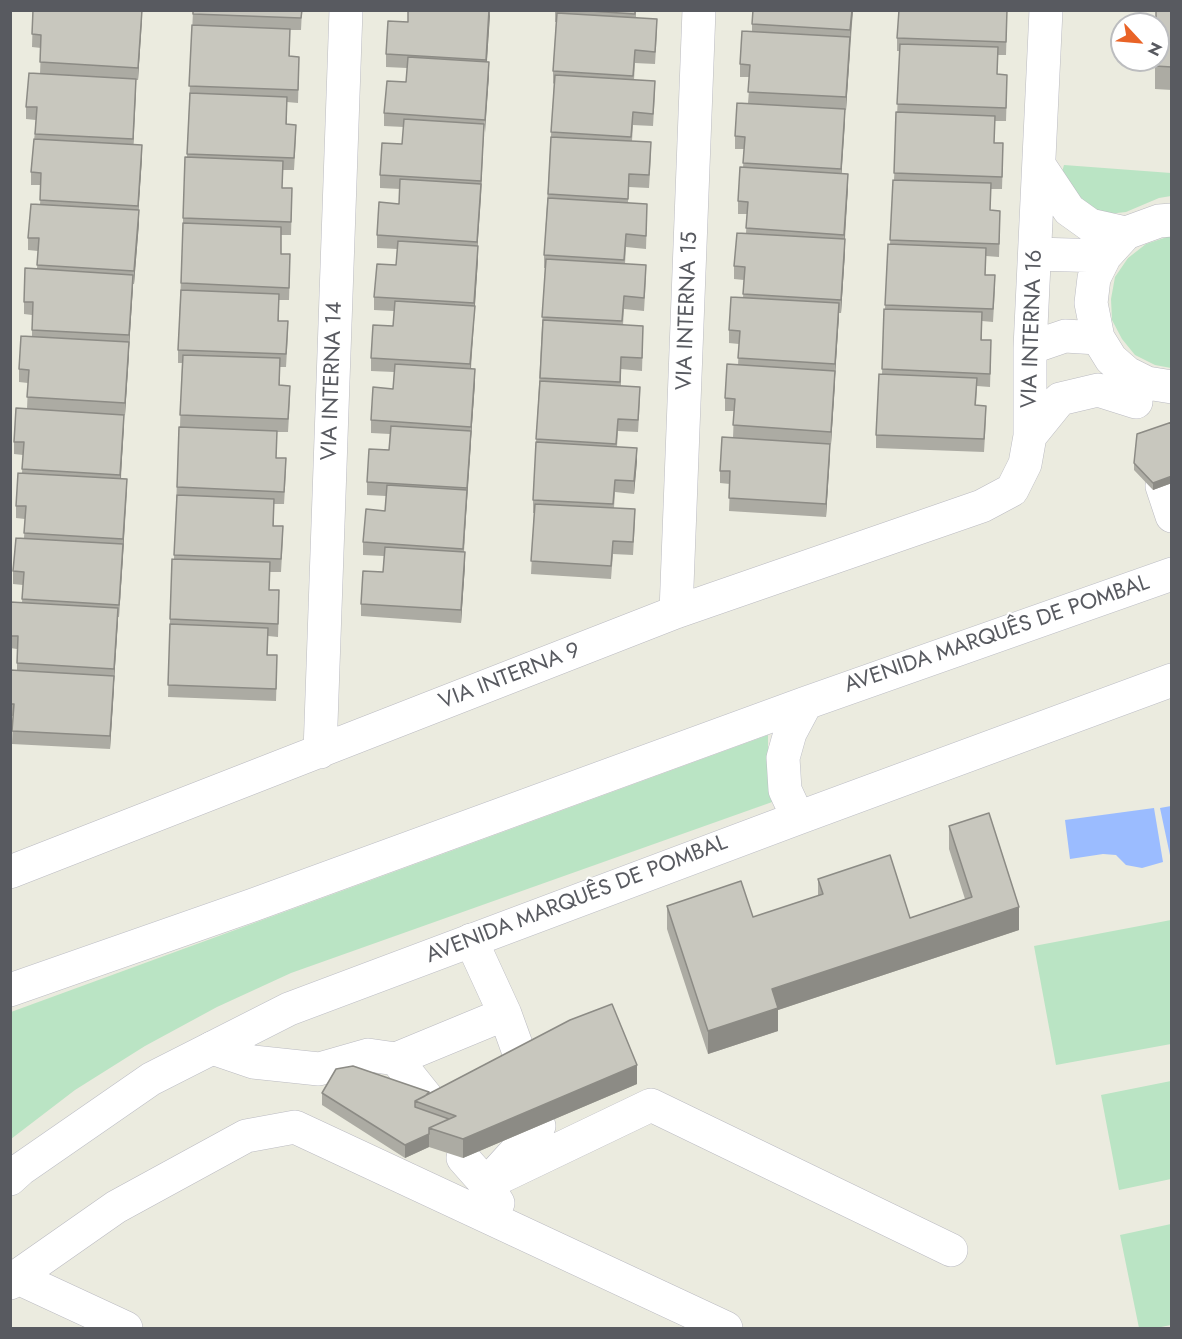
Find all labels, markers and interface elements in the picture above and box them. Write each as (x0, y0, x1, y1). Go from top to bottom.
north arrow (1110, 12, 1170, 72)
text: N (1142, 38, 1168, 60)
street label: VIA INTERNA 15 (672, 231, 704, 391)
street label: VIA INTERNA 16 (1017, 249, 1049, 409)
street label: VIA INTERNA 14 (317, 301, 349, 461)
street label: AVENIDA MARQUÊS DE POMBAL (841, 570, 1153, 700)
street label: VIA INTERNA 9 (436, 638, 584, 716)
street label: AVENIDA MARQUÊS DE POMBAL (423, 830, 731, 970)

